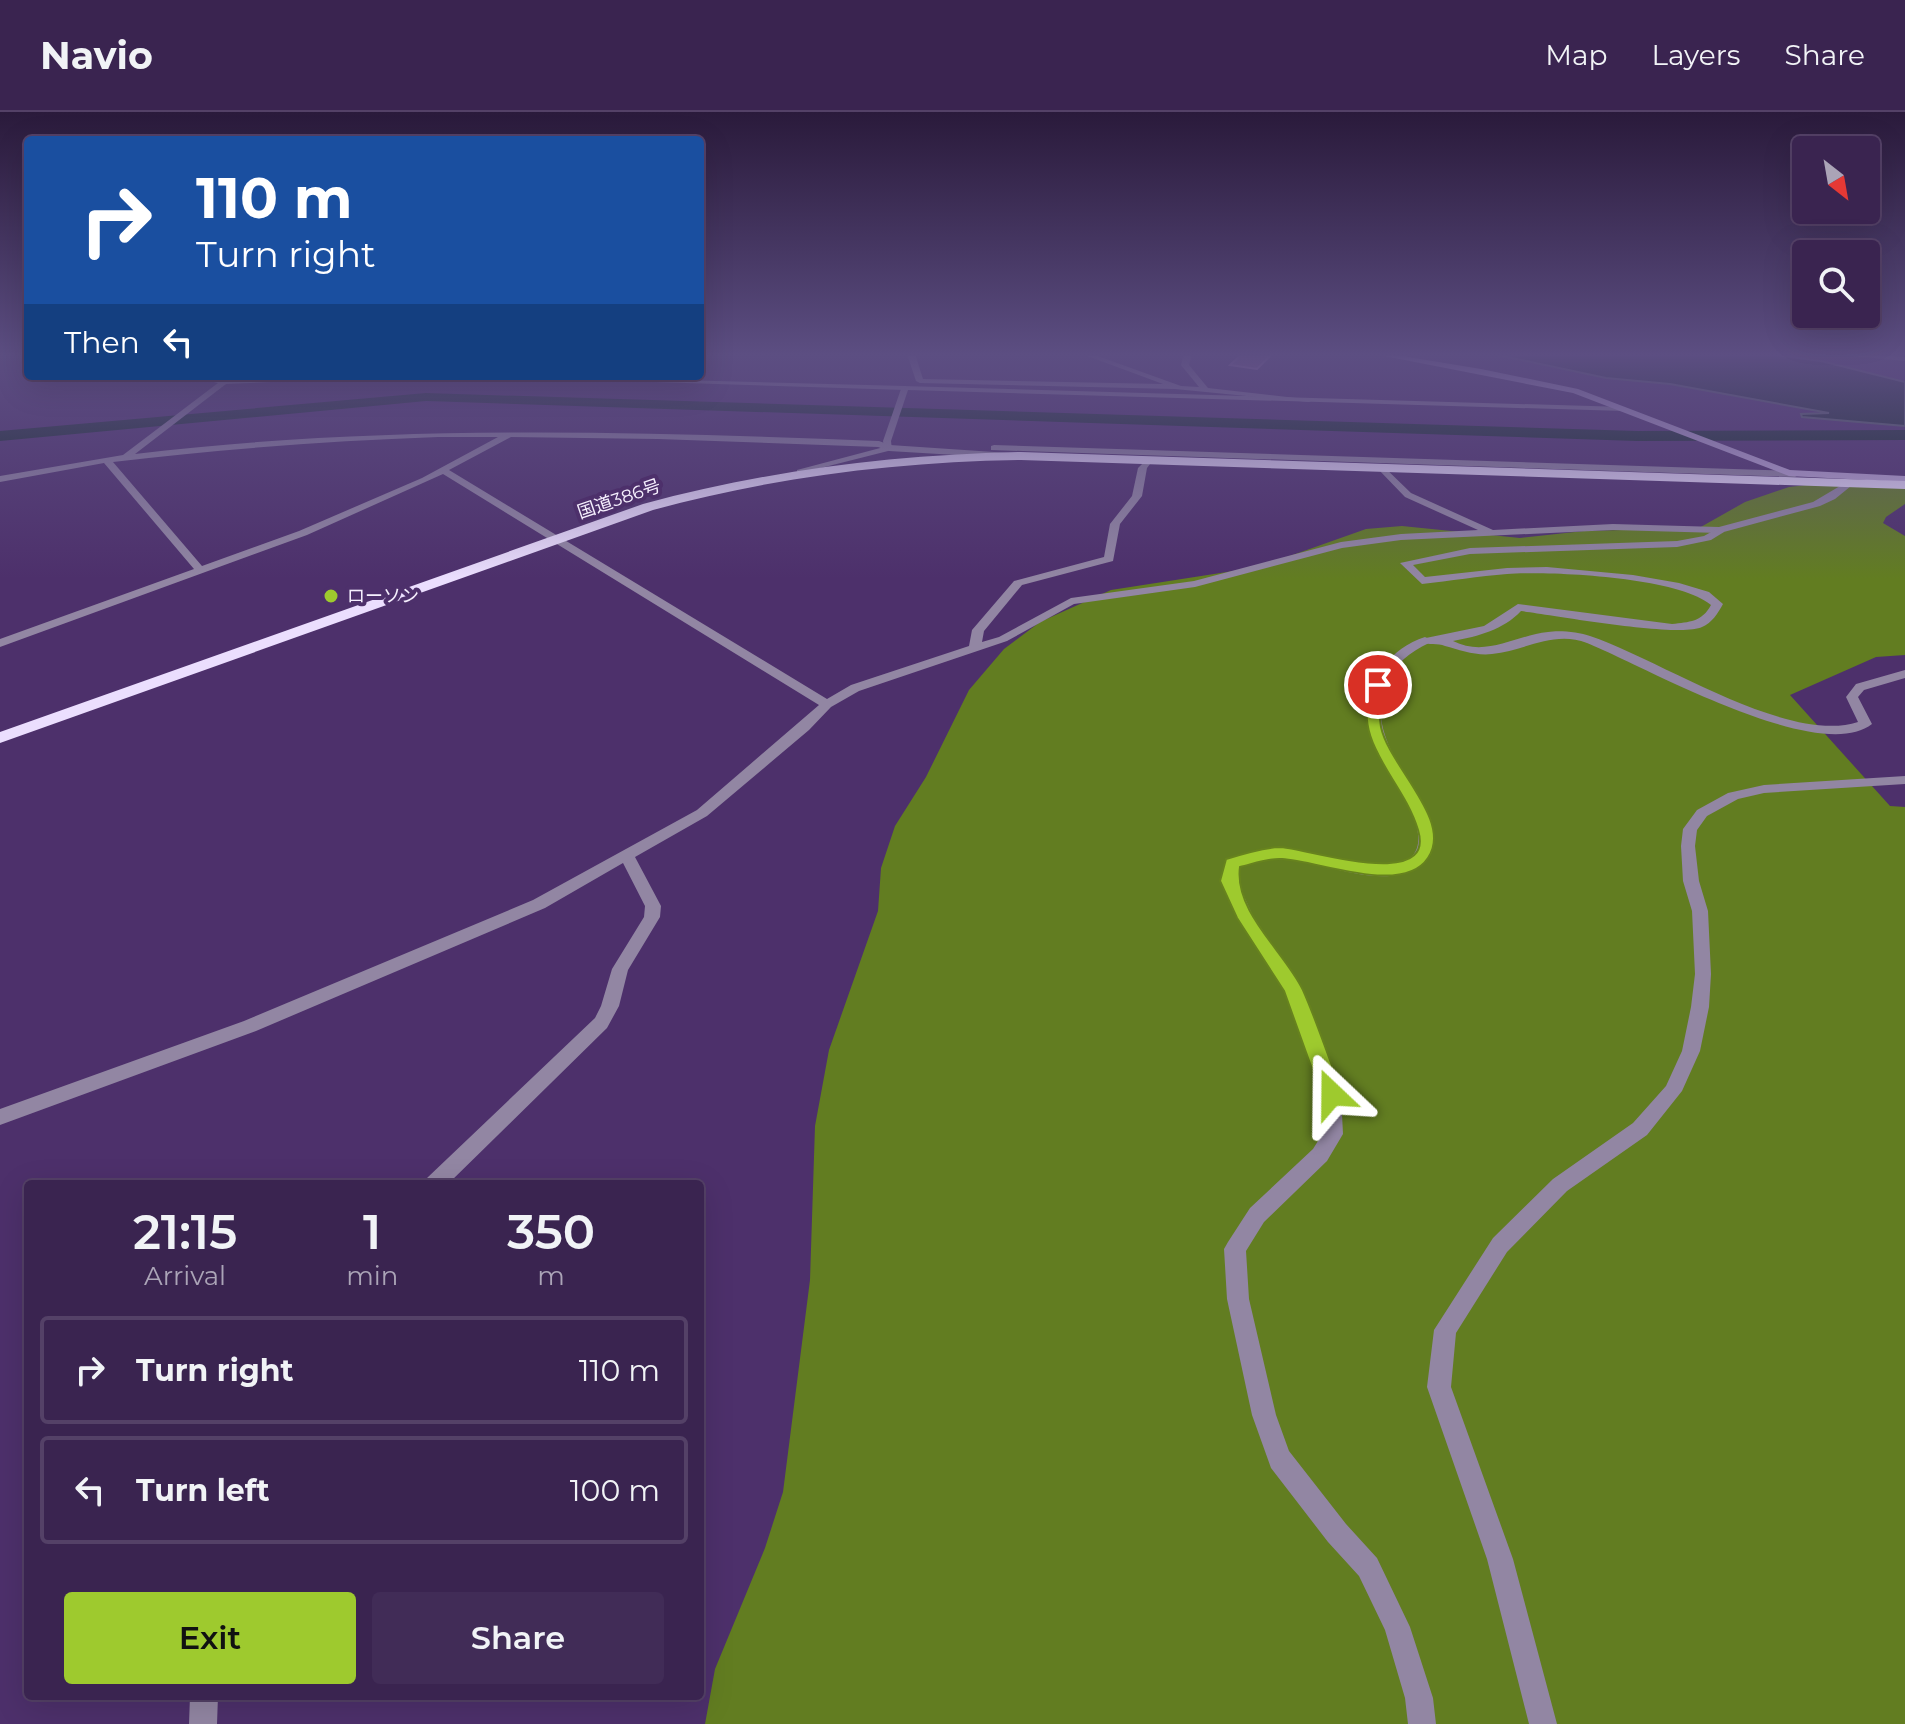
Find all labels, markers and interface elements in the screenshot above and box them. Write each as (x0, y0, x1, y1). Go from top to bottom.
text: Navio (40, 32, 153, 79)
text: Map (1545, 38, 1608, 72)
text: Layers (1652, 38, 1741, 72)
text: Share (1785, 38, 1865, 72)
north arrow (1792, 136, 1880, 224)
map controls (1792, 136, 1880, 328)
text: 110 m (196, 164, 353, 232)
icon: right (64, 168, 168, 272)
text: Turn right (196, 232, 376, 276)
button: search (1792, 240, 1880, 328)
icon: left (156, 320, 200, 364)
text: Then (64, 324, 140, 361)
street label: 国道386号 (574, 475, 664, 523)
place label: ローソン (347, 585, 419, 607)
marker: ローソン (322, 587, 340, 605)
pin (1344, 651, 1412, 719)
icon: arrive (1356, 663, 1400, 707)
position arrow (1290, 1052, 1374, 1136)
text: 21:15 (133, 1203, 237, 1261)
text: 1 (363, 1203, 381, 1261)
text: 350 (507, 1203, 595, 1261)
text: Arrival (144, 1260, 226, 1292)
text: min (346, 1260, 398, 1292)
text: m (537, 1260, 565, 1292)
icon: right (68, 1348, 112, 1392)
text: Turn right (136, 1352, 293, 1389)
text: 110 m (579, 1352, 660, 1389)
icon: left (68, 1468, 112, 1512)
text: Turn left (136, 1472, 269, 1509)
text: 100 m (570, 1472, 660, 1509)
button: Exit (64, 1592, 356, 1684)
button: Share (372, 1592, 664, 1684)

